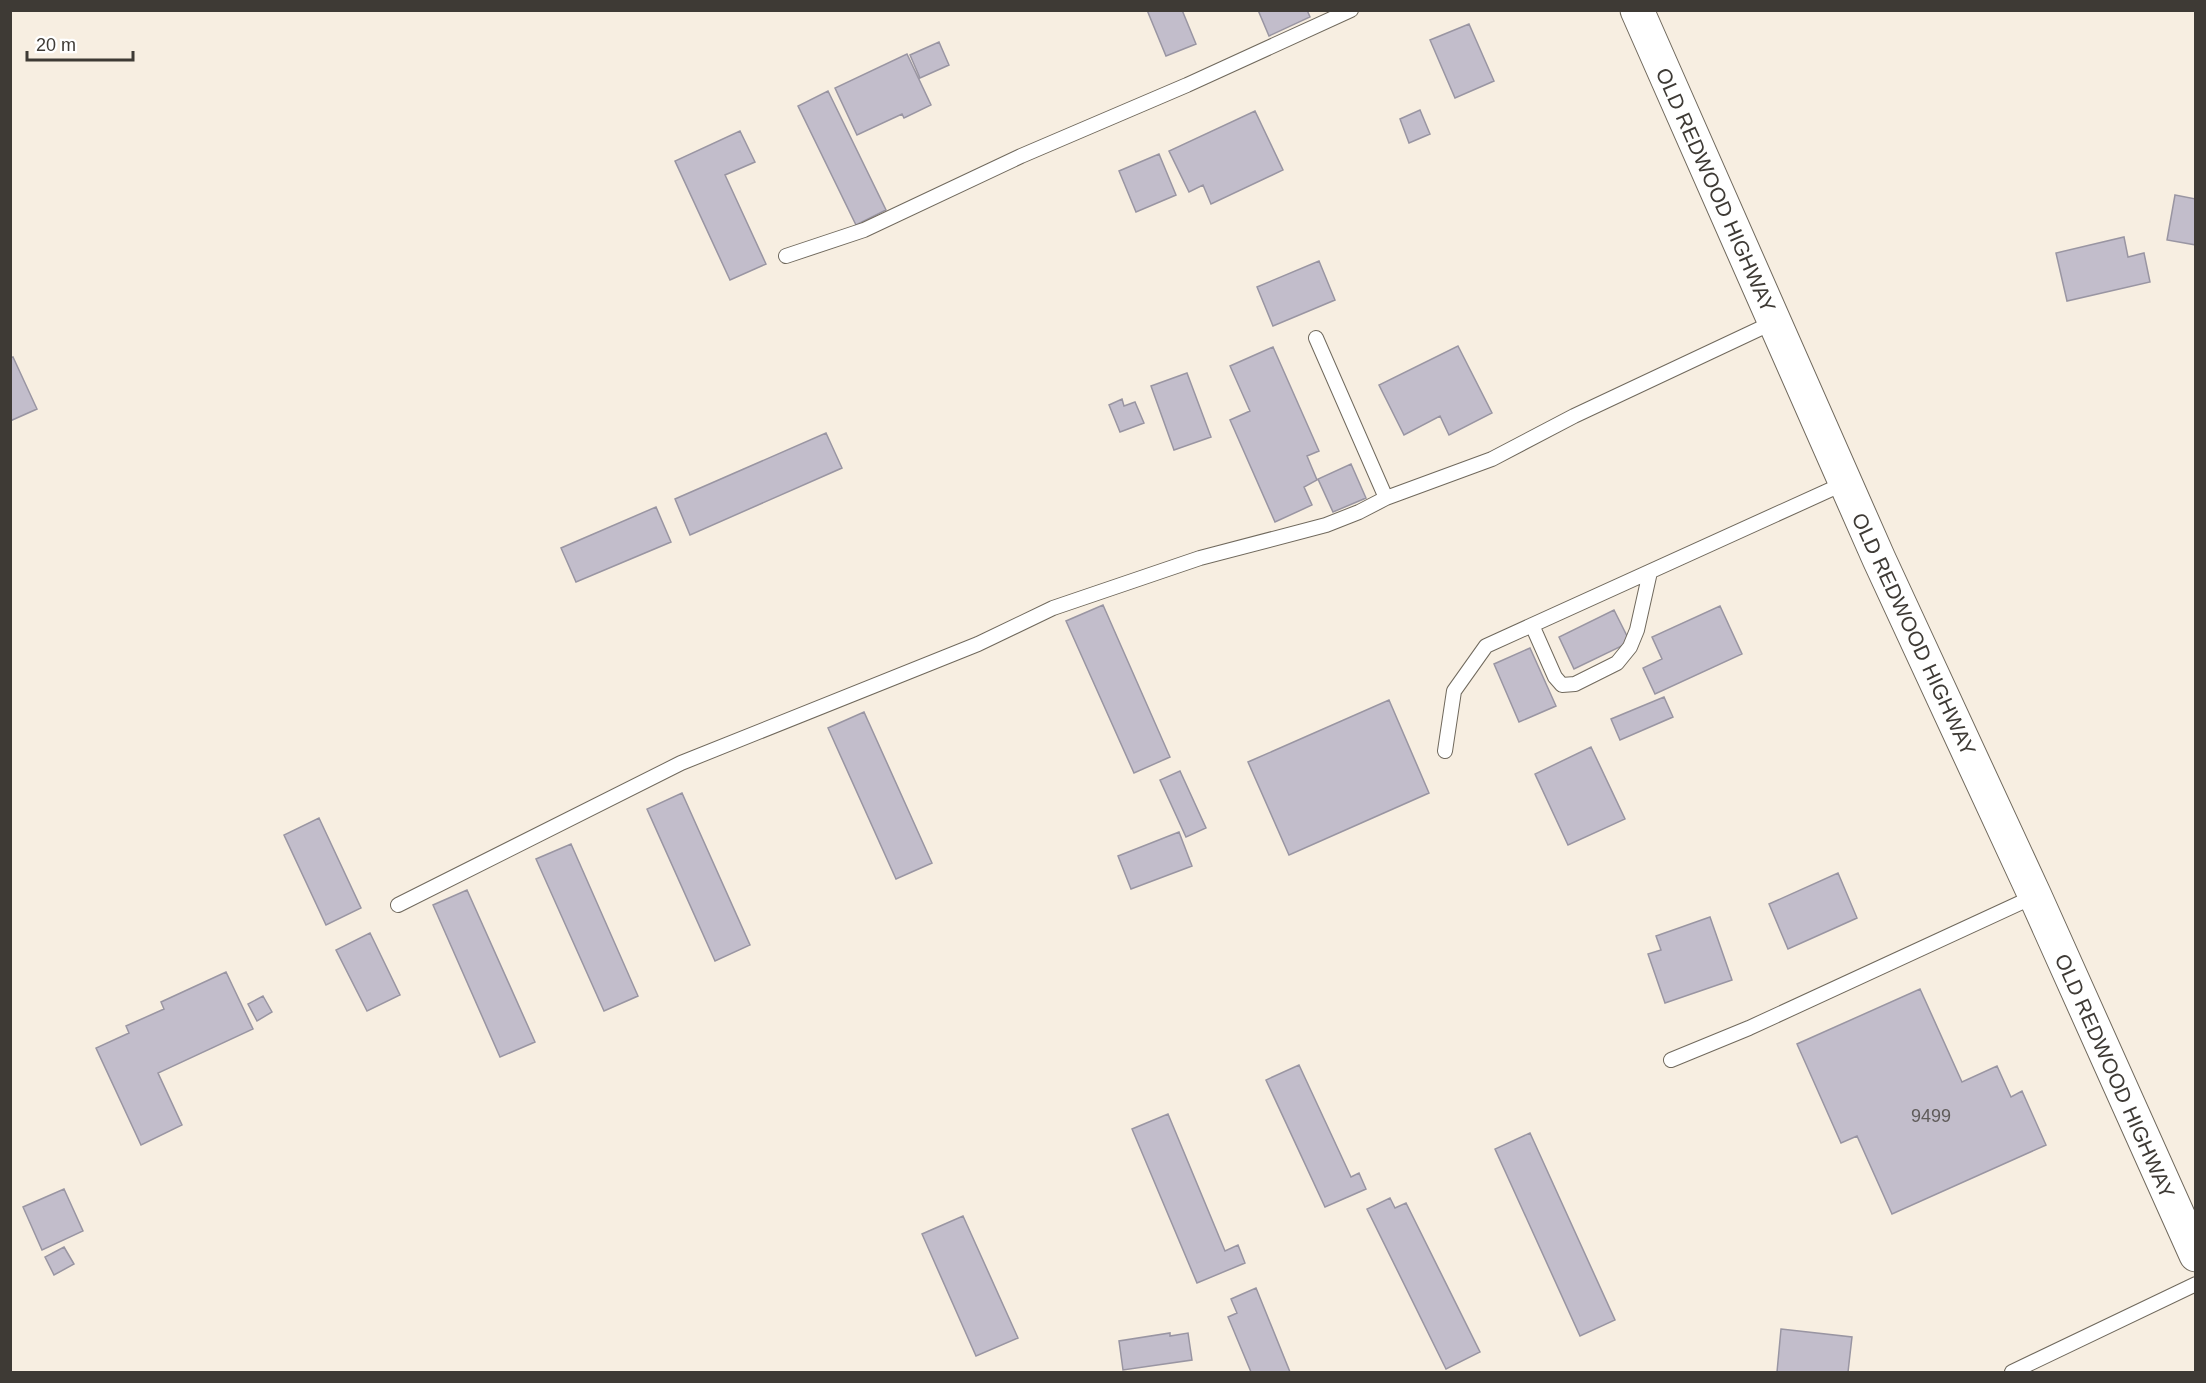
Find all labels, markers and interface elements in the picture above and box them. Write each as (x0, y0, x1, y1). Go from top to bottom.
scale bar (27, 24, 134, 62)
text: 20 m (36, 35, 76, 55)
street label: OLD REDWOOD HIGHWAY (1652, 64, 1780, 316)
street label: OLD REDWOOD HIGHWAY (1848, 509, 1980, 759)
street label: OLD REDWOOD HIGHWAY (2051, 950, 2179, 1202)
house number: 9499 (1911, 1106, 1951, 1126)

